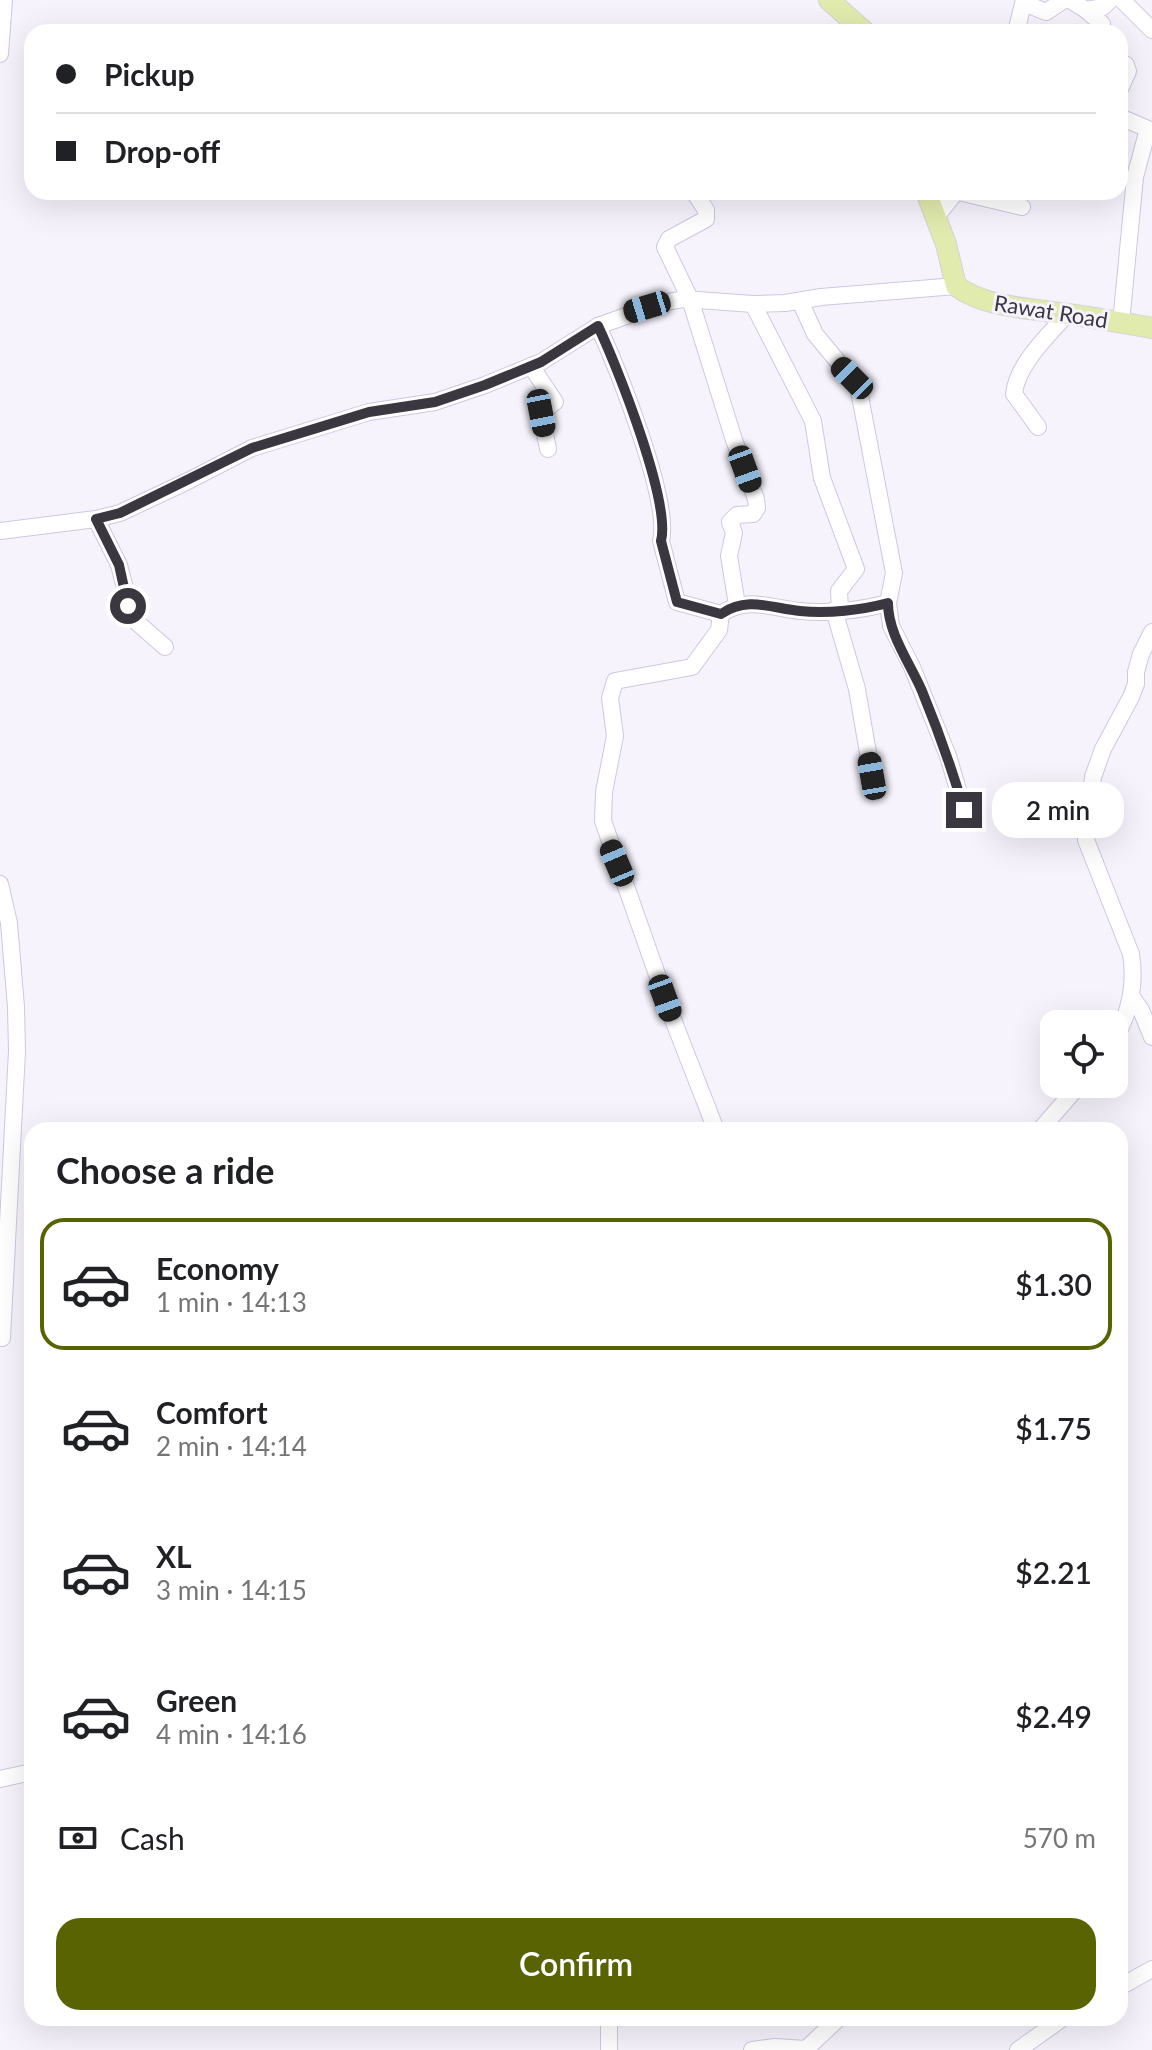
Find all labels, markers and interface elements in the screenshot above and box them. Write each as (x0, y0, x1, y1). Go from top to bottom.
text: Pickup (104, 56, 195, 92)
text: Drop-off (104, 133, 220, 169)
car (621, 289, 673, 325)
street label: Rawat Road (992, 289, 1110, 333)
car (827, 353, 877, 403)
car (525, 387, 557, 439)
car (726, 442, 764, 496)
route start (110, 588, 146, 624)
car (856, 750, 888, 802)
callout: 2 min (992, 782, 1124, 838)
route end (946, 792, 982, 828)
text: 2 min (1026, 794, 1090, 826)
car (597, 836, 637, 890)
car (646, 971, 684, 1025)
map controls (1040, 1010, 1128, 1098)
button: locate (1040, 1010, 1128, 1098)
text: Choose a ride (56, 1148, 275, 1192)
icon: car (60, 1248, 132, 1320)
text: Economy (156, 1250, 279, 1286)
text: $1.30 (1015, 1266, 1092, 1302)
text: 1 min · 14:13 (156, 1286, 307, 1318)
icon: car (60, 1392, 132, 1464)
text: Comfort (156, 1394, 268, 1430)
text: $1.75 (1015, 1410, 1092, 1446)
text: 2 min · 14:14 (156, 1430, 307, 1462)
icon: car (60, 1536, 132, 1608)
text: XL (156, 1538, 192, 1574)
text: $2.21 (1015, 1554, 1092, 1590)
text: 3 min · 14:15 (156, 1574, 307, 1606)
icon: car (60, 1680, 132, 1752)
text: Green (156, 1682, 237, 1718)
text: $2.49 (1015, 1698, 1092, 1734)
text: 4 min · 14:16 (156, 1718, 307, 1750)
icon: cash (56, 1816, 100, 1860)
text: Cash (120, 1820, 185, 1856)
text: 570 m (1023, 1822, 1096, 1854)
button: Confirm (56, 1918, 1096, 2010)

